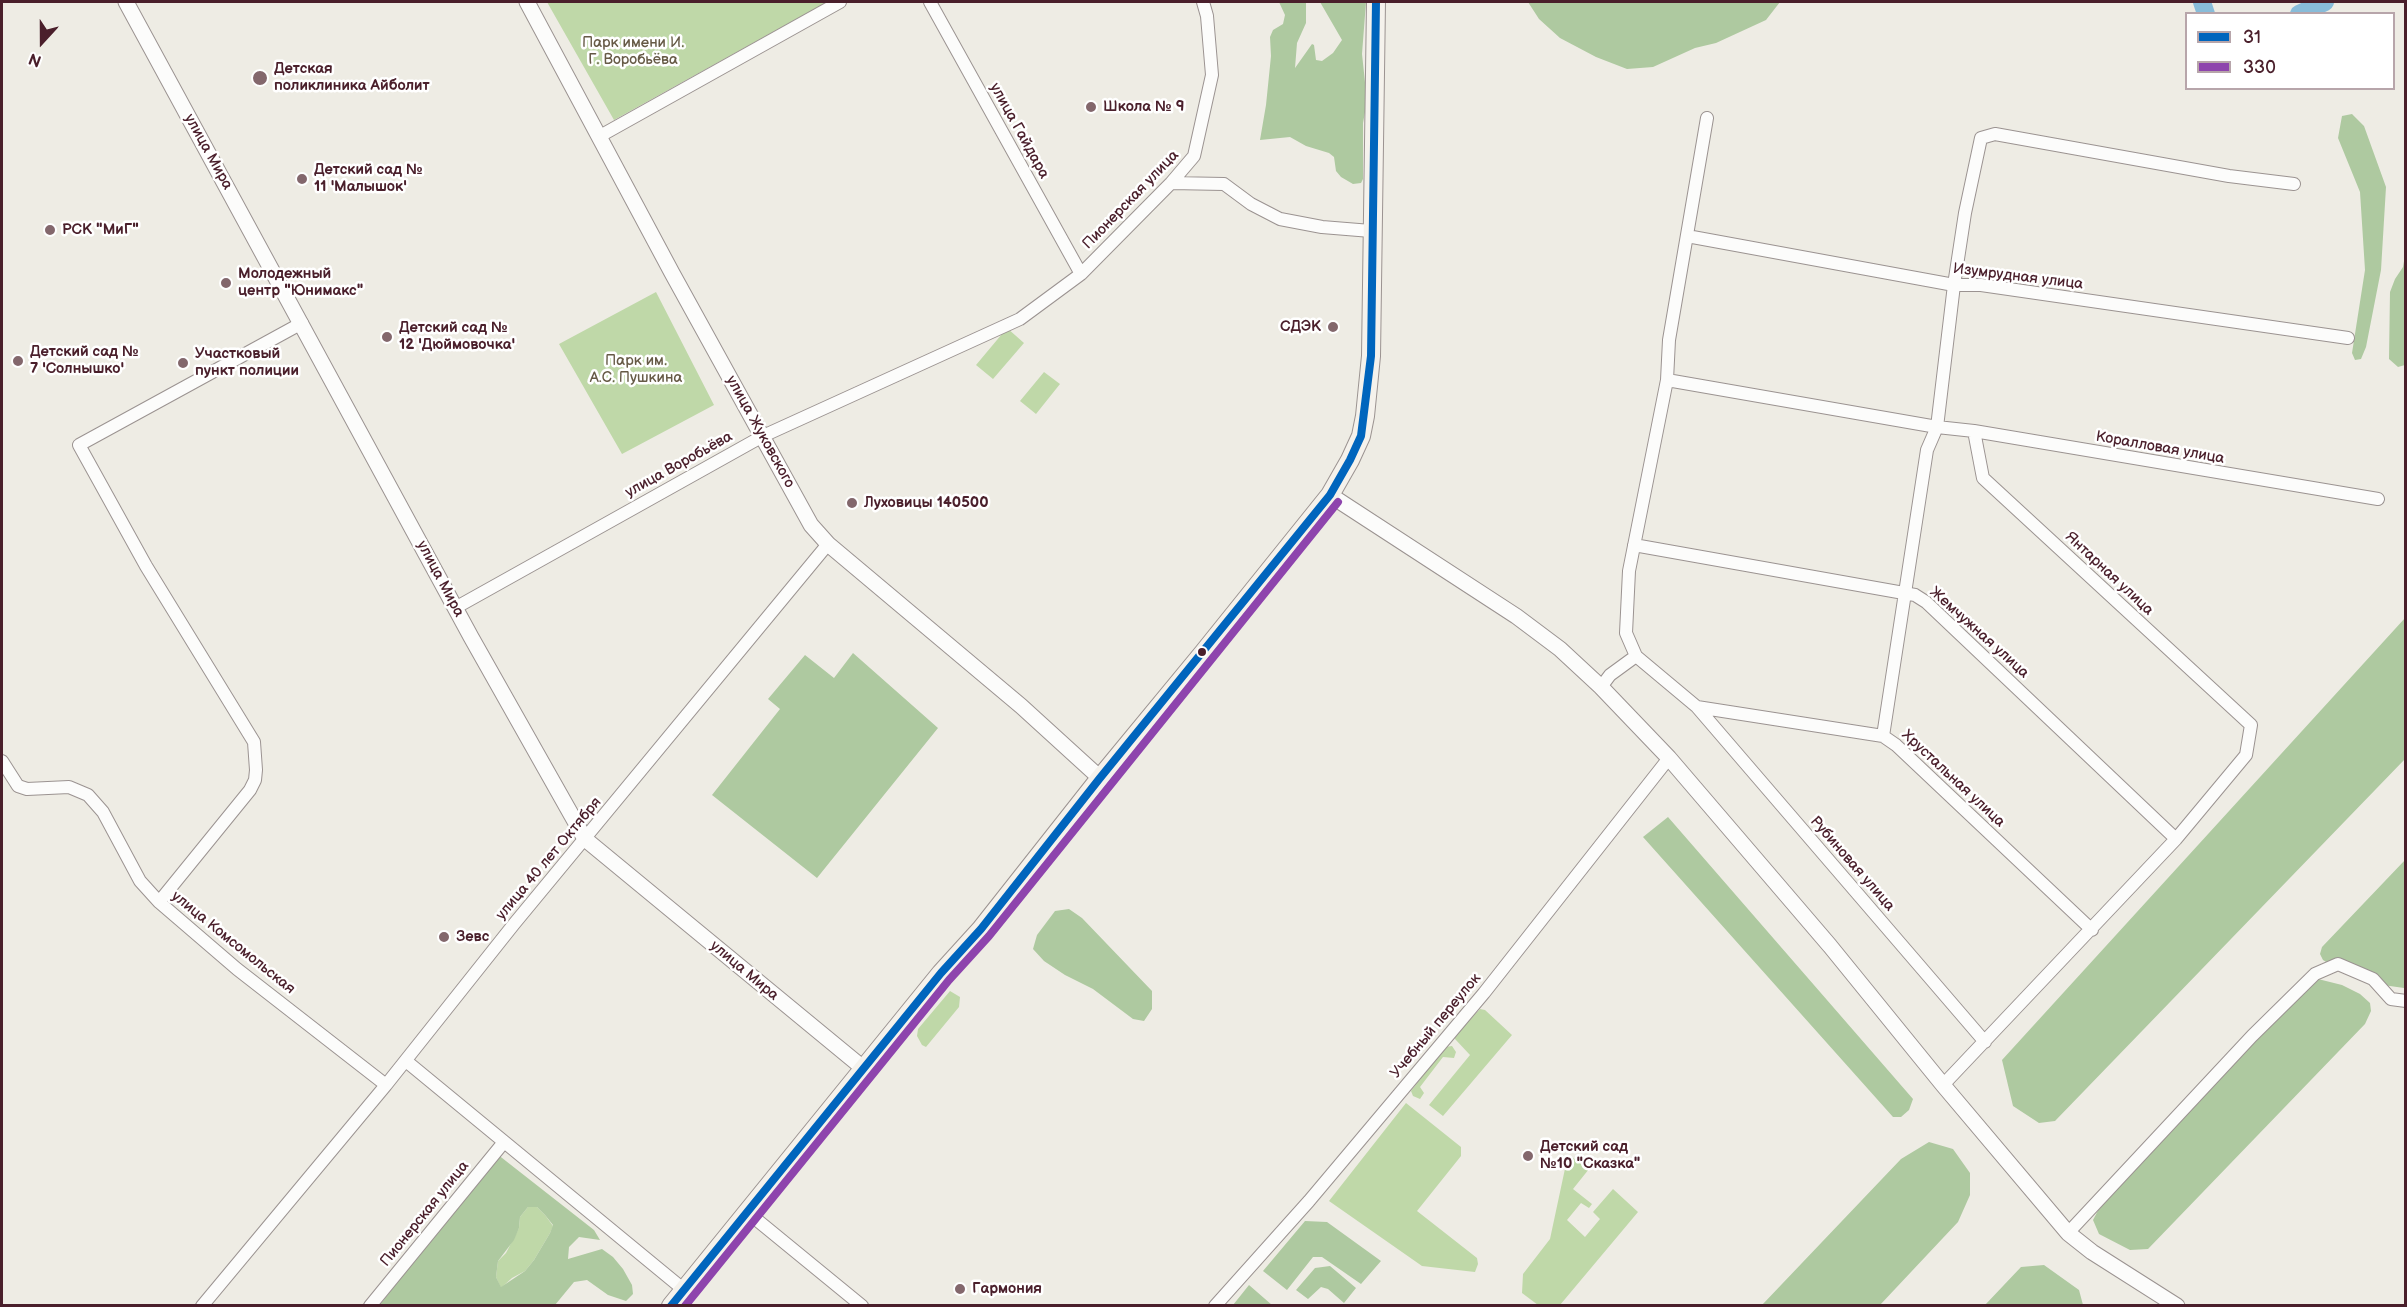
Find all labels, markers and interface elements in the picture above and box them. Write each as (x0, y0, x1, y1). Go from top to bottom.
north arrow (12, 12, 72, 72)
legend (2185, 12, 2395, 90)
text: 31 (2243, 27, 2261, 48)
park label: Парк имени И. Г. Воробьёва (582, 34, 684, 69)
text: N (26, 48, 44, 70)
text: 330 (2243, 57, 2276, 78)
place label: Детская поликлиника Айболит (274, 60, 430, 95)
marker: Детская поликлиника Айболит (251, 69, 269, 87)
street label: улица Гайдара (985, 80, 1053, 182)
place label: Школа № 9 (1103, 98, 1185, 116)
marker: Школа № 9 (1084, 100, 1098, 114)
street label: улица Мира (180, 111, 236, 193)
street label: Пионерская улица (1079, 147, 1183, 253)
place label: Детский сад № 11 'Малышок' (314, 161, 423, 196)
marker: Детский сад № 11 'Малышок' (295, 172, 309, 186)
place label: РСК "МиГ" (62, 221, 139, 239)
marker: РСК "МиГ" (43, 223, 57, 237)
street label: Изумрудная улица (1952, 260, 2084, 294)
place label: Молодежный центр "Юнимакс" (238, 265, 363, 300)
marker: Молодежный центр "Юнимакс" (219, 276, 233, 290)
place label: СДЭК (1280, 318, 1321, 336)
place label: Детский сад № 12 'Дюймовочка' (399, 319, 515, 354)
marker: СДЭК (1326, 320, 1340, 334)
marker: Детский сад № 12 'Дюймовочка' (380, 330, 394, 344)
place label: Детский сад № 7 'Солнышко' (30, 343, 139, 378)
place label: Участковый пункт полиции (195, 345, 299, 380)
park label: Парк им. А.С. Пушкина (590, 352, 682, 387)
marker: Детский сад № 7 'Солнышко' (11, 354, 25, 368)
marker: Участковый пункт полиции (176, 356, 190, 370)
street label: улица Жуковского (722, 373, 798, 491)
street label: улица Воробьёва (622, 428, 736, 502)
street label: Коралловая улица (2094, 428, 2226, 468)
place label: Луховицы 140500 (864, 494, 989, 512)
marker: Луховицы 140500 (845, 496, 859, 510)
street label: Янтарная улица (2061, 528, 2157, 620)
street label: улица Мира (412, 538, 468, 620)
street label: Жемчужная улица (1926, 584, 2032, 682)
unlabelled marker (1196, 646, 1208, 658)
street label: Хрустальная улица (1898, 727, 2008, 831)
street label: улица 40 лет Октября (492, 794, 606, 924)
street label: Рубиновая улица (1806, 813, 1898, 915)
street label: улица Комсомольская (168, 888, 298, 998)
place label: Зевс (456, 928, 489, 946)
marker: Зевс (437, 930, 451, 944)
street label: улица Мира (706, 937, 782, 1005)
street label: Учебный переулок (1387, 970, 1485, 1082)
place label: Детский сад №10 "Сказка" (1540, 1138, 1640, 1173)
marker: Детский сад №10 "Сказка" (1521, 1149, 1535, 1163)
street label: Пионерская улица (377, 1158, 473, 1270)
place label: Гармония (972, 1280, 1042, 1298)
marker: Гармония (953, 1282, 967, 1296)

